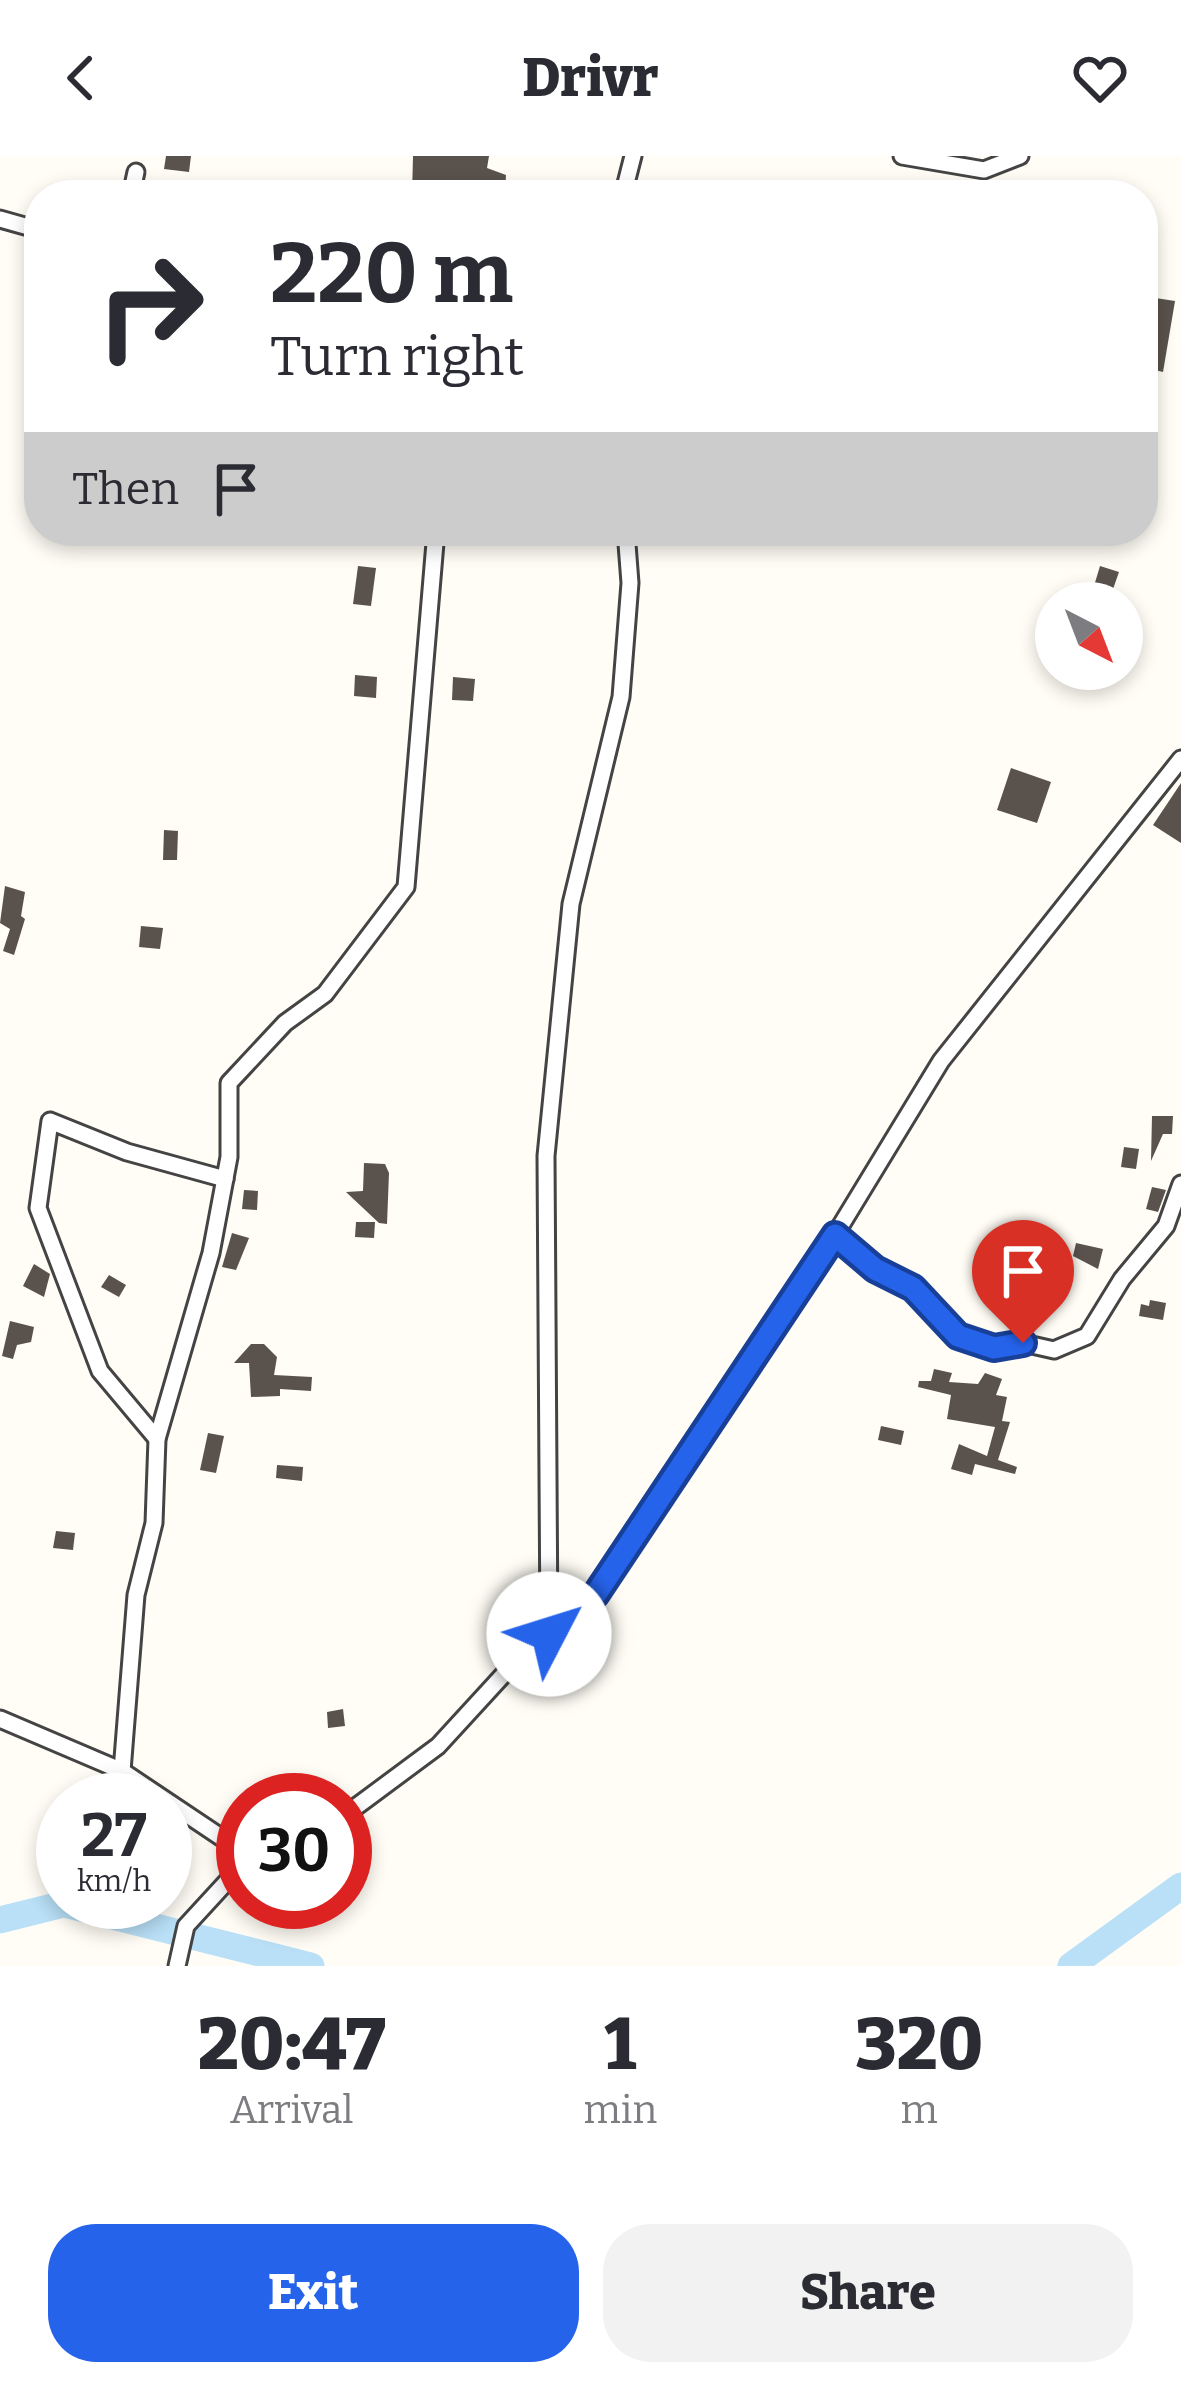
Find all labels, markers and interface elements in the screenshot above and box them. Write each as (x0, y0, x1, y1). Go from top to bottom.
icon: back (48, 45, 114, 111)
icon: heart (1067, 45, 1133, 111)
text: Drivr (522, 46, 659, 110)
text: 220 m (270, 223, 513, 324)
icon: right (72, 228, 228, 384)
text: Turn right (270, 325, 524, 389)
icon: arrive (203, 456, 269, 522)
text: Then (72, 462, 179, 516)
north arrow (1035, 582, 1143, 690)
map controls (1035, 582, 1143, 690)
pin (972, 1220, 1074, 1343)
icon: arrive (990, 1238, 1056, 1304)
position arrow (486, 1571, 612, 1697)
speed limit sign: 30 (216, 1773, 372, 1929)
text: 27 (81, 1800, 147, 1872)
text: km/h (77, 1863, 151, 1899)
text: 20:47 (198, 2002, 386, 2088)
text: 1 (604, 2002, 636, 2088)
text: 320 (855, 2002, 983, 2088)
text: Arrival (230, 2087, 354, 2133)
text: min (584, 2087, 657, 2133)
text: m (900, 2087, 938, 2133)
button: Exit (48, 2224, 579, 2362)
button: Share (603, 2224, 1133, 2362)

